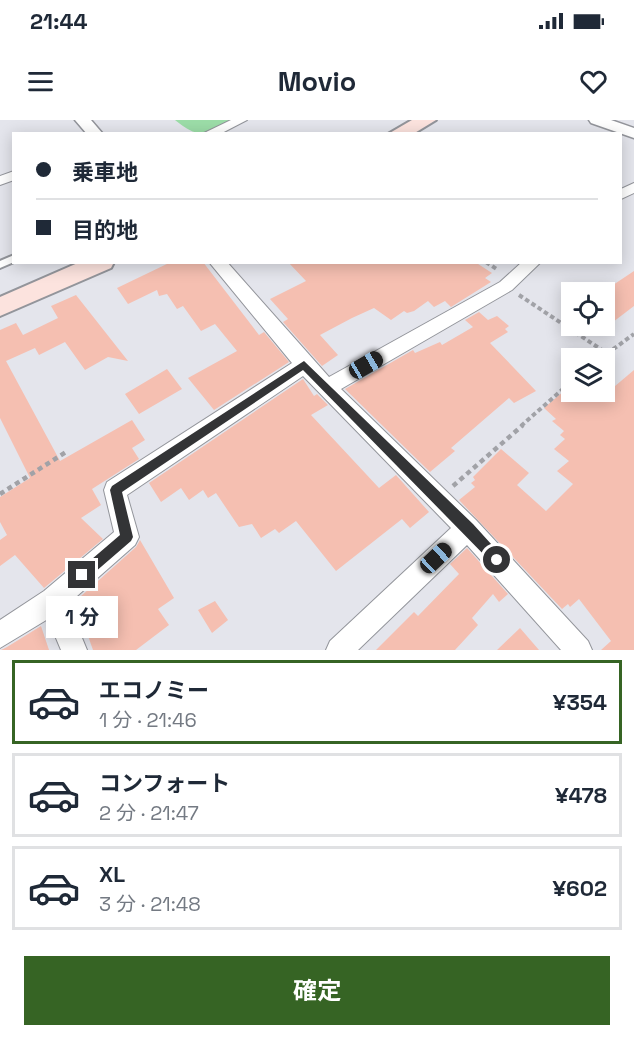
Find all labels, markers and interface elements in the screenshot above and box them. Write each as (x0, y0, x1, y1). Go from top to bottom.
text: 21:44 (30, 7, 88, 35)
text: Movio (278, 64, 356, 99)
icon: menu (24, 65, 57, 98)
icon: heart (577, 65, 610, 98)
text: 乗車地 (72, 158, 138, 186)
text: 目的地 (72, 216, 138, 244)
map controls (561, 282, 615, 402)
button: locate (561, 282, 615, 336)
car (346, 348, 386, 382)
button: layers (561, 348, 615, 402)
car (417, 539, 455, 577)
route start (483, 546, 510, 573)
route end (68, 561, 95, 588)
callout: 1 分 (46, 596, 118, 638)
text: 1 分 (65, 604, 99, 630)
icon: car (27, 675, 81, 729)
text: エコノミー (99, 676, 209, 704)
text: ¥354 (553, 688, 607, 716)
text: 1 分 · 21:46 (99, 707, 197, 733)
icon: car (27, 768, 81, 822)
text: コンフォート (99, 769, 230, 797)
text: ¥478 (555, 781, 607, 809)
text: 2 分 · 21:47 (99, 800, 199, 826)
text: XL (99, 860, 125, 888)
icon: car (27, 861, 81, 915)
text: ¥602 (552, 874, 607, 902)
text: 3 分 · 21:48 (99, 891, 201, 917)
button: 確定 (24, 956, 610, 1025)

